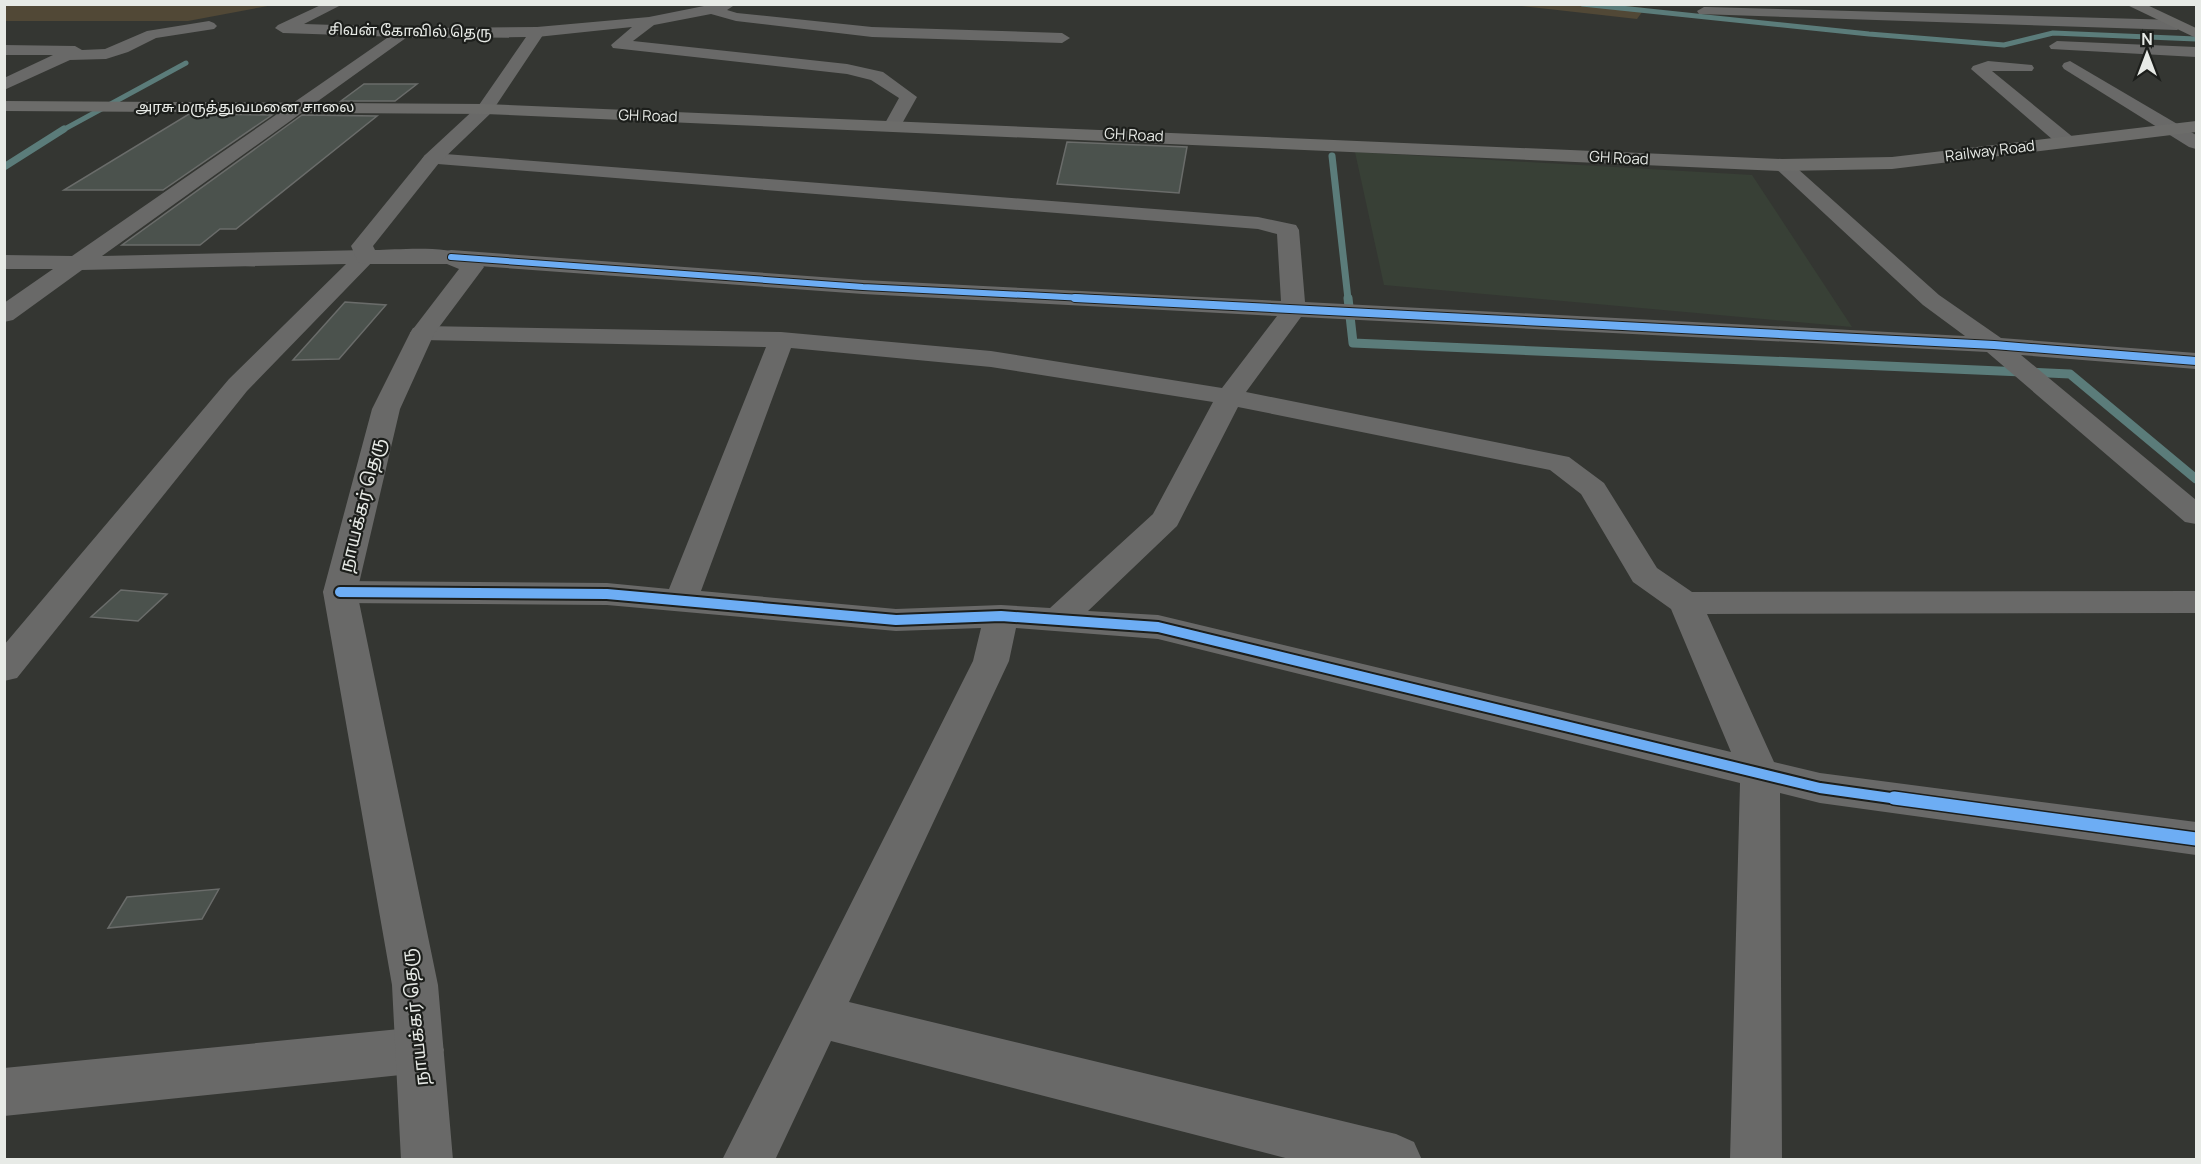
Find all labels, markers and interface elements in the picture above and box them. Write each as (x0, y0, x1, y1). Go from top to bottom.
street label: சிவன் கோவில் தெரு (328, 19, 492, 43)
north arrow (2117, 24, 2177, 84)
text: N (2141, 28, 2153, 50)
street label: அரசு மருத்துவமனை சாலை (135, 96, 355, 118)
street label: GH Road (618, 104, 678, 127)
street label: GH Road (1104, 122, 1164, 147)
street label: Railway Road (1944, 135, 2036, 166)
street label: GH Road (1589, 145, 1649, 170)
street label: நாயக்கர் தெரு (333, 435, 390, 575)
street label: நாயக்கர் தெரு (395, 947, 434, 1087)

